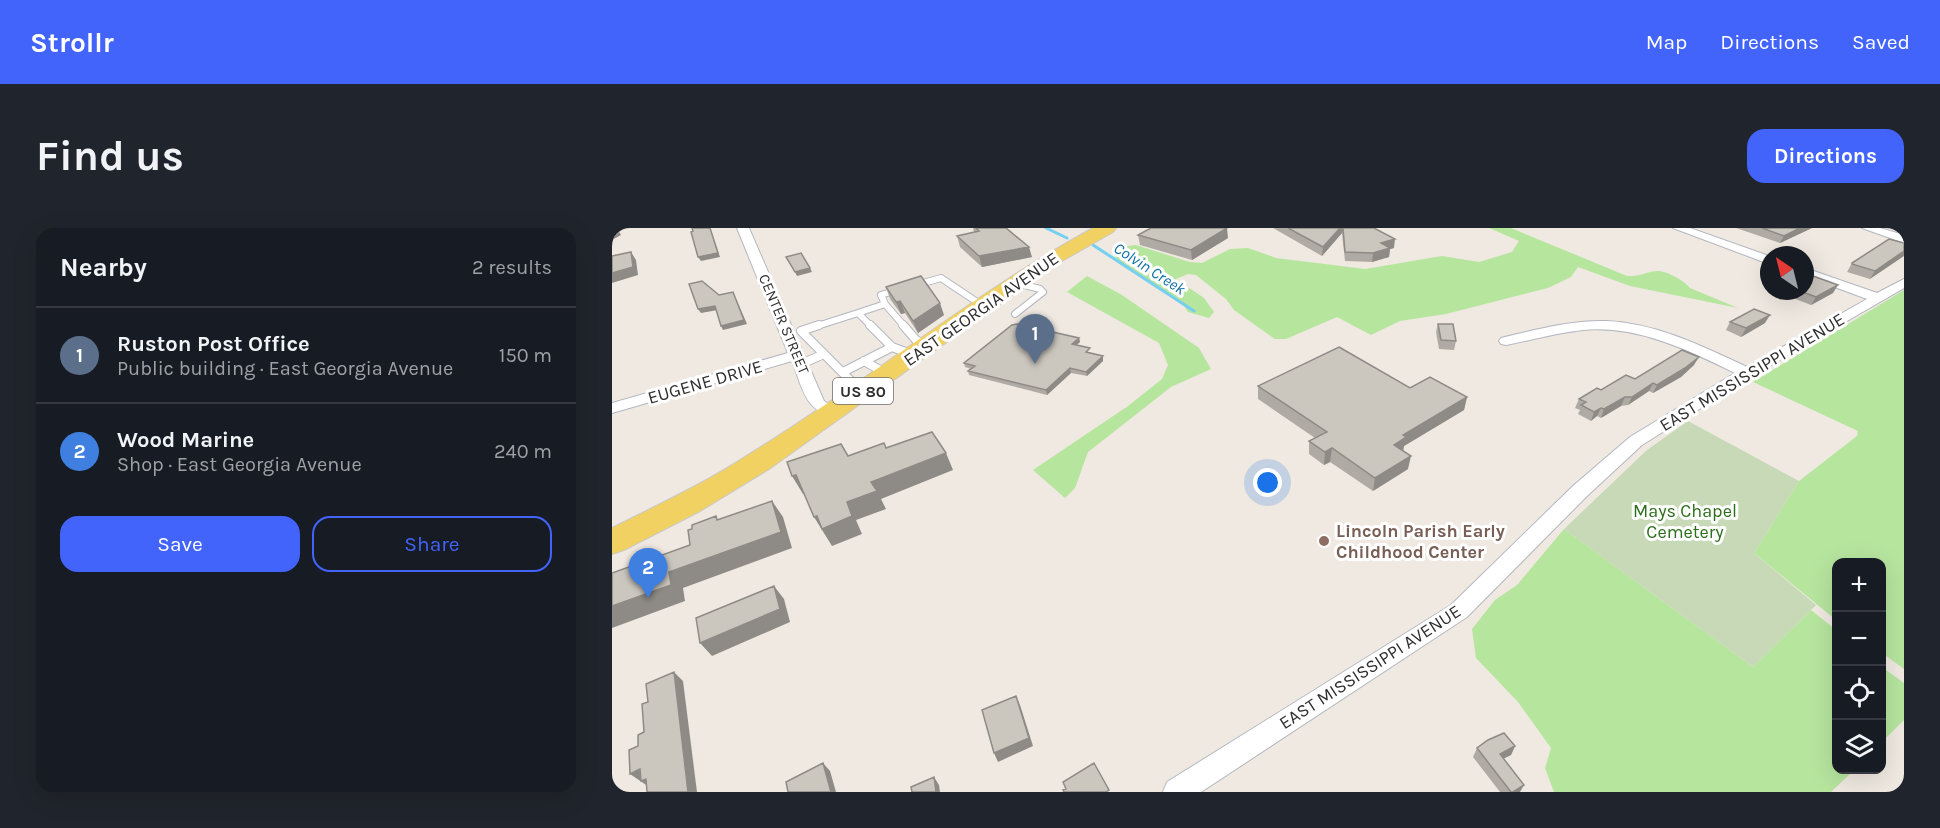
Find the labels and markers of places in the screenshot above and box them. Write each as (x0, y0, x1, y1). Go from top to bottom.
pin: 1 (1016, 314, 1054, 364)
place label: Lincoln Parish Early Childhood Center (1336, 520, 1505, 563)
marker: Lincoln Parish Early Childhood Center (1317, 534, 1331, 548)
pin: 2 (628, 548, 668, 598)

